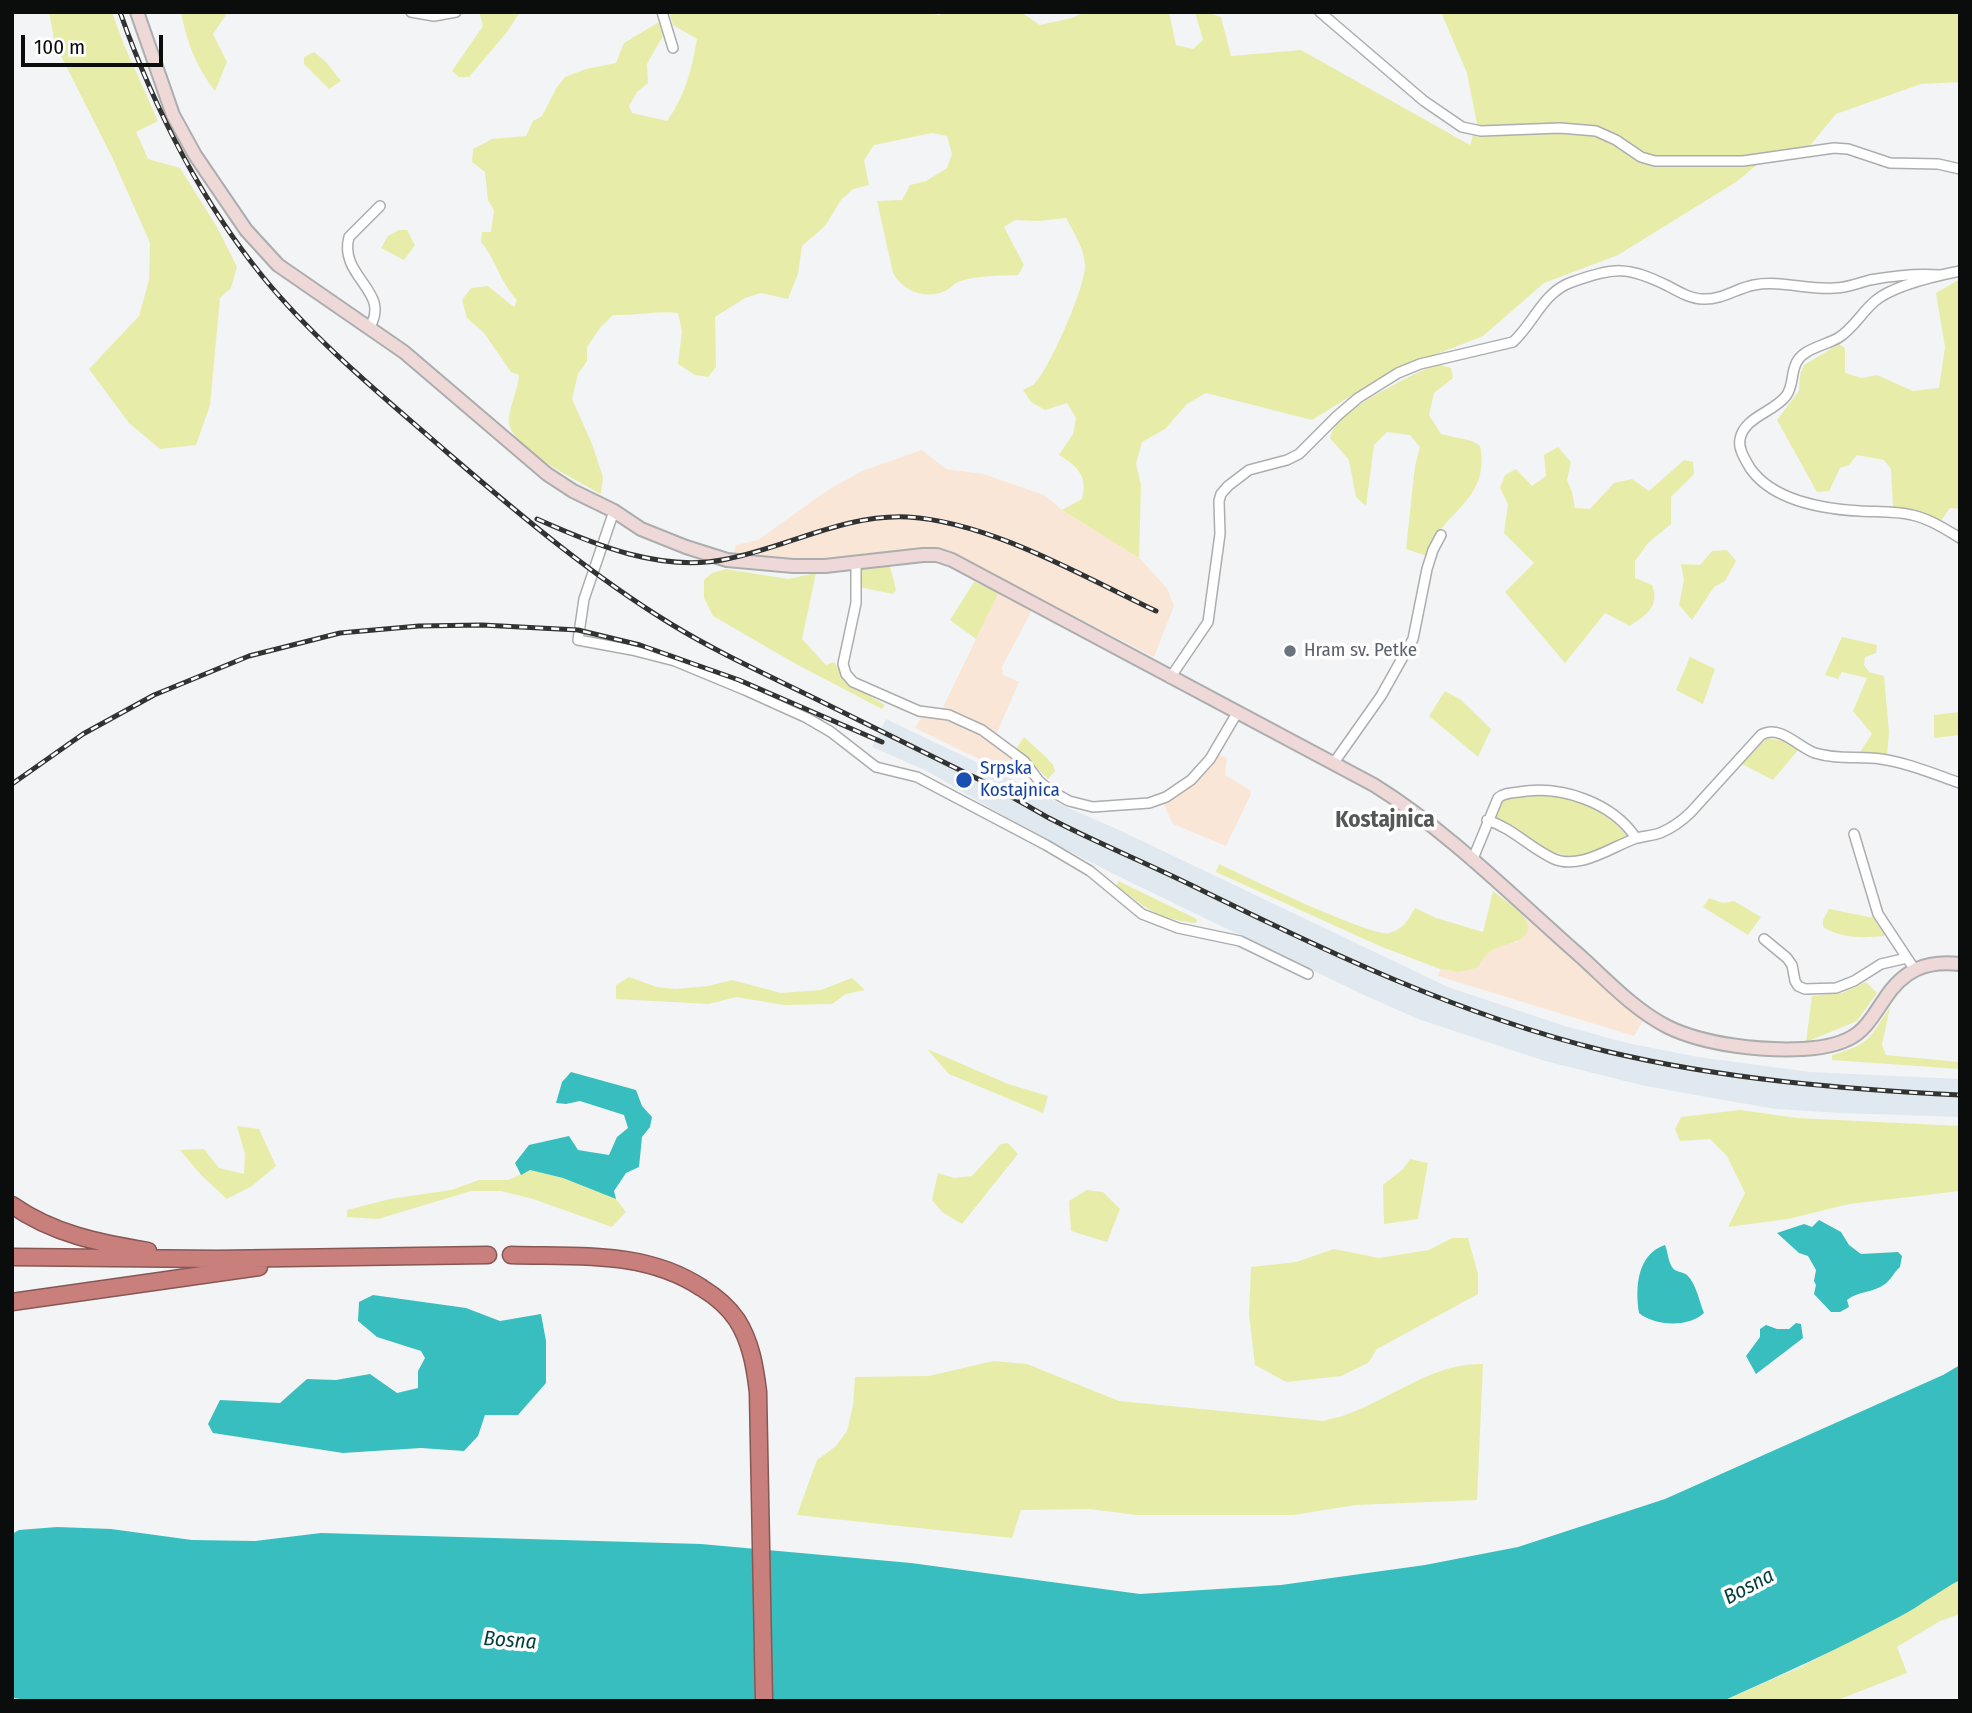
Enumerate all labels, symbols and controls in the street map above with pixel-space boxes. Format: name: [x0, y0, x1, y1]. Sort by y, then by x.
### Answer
scale bar: [24, 21, 166, 65]
text: 100 m: [34, 34, 85, 60]
place label: Hram sv. Petke: [1304, 640, 1417, 662]
marker: Hram sv. Petke: [1282, 643, 1298, 659]
place label: Srpska Kostajnica: [980, 758, 1060, 802]
marker: Srpska Kostajnica: [954, 770, 974, 790]
district label: Kostajnica: [1335, 807, 1435, 835]
water label: Bosna: [1720, 1563, 1778, 1611]
water label: Bosna: [483, 1627, 537, 1655]

